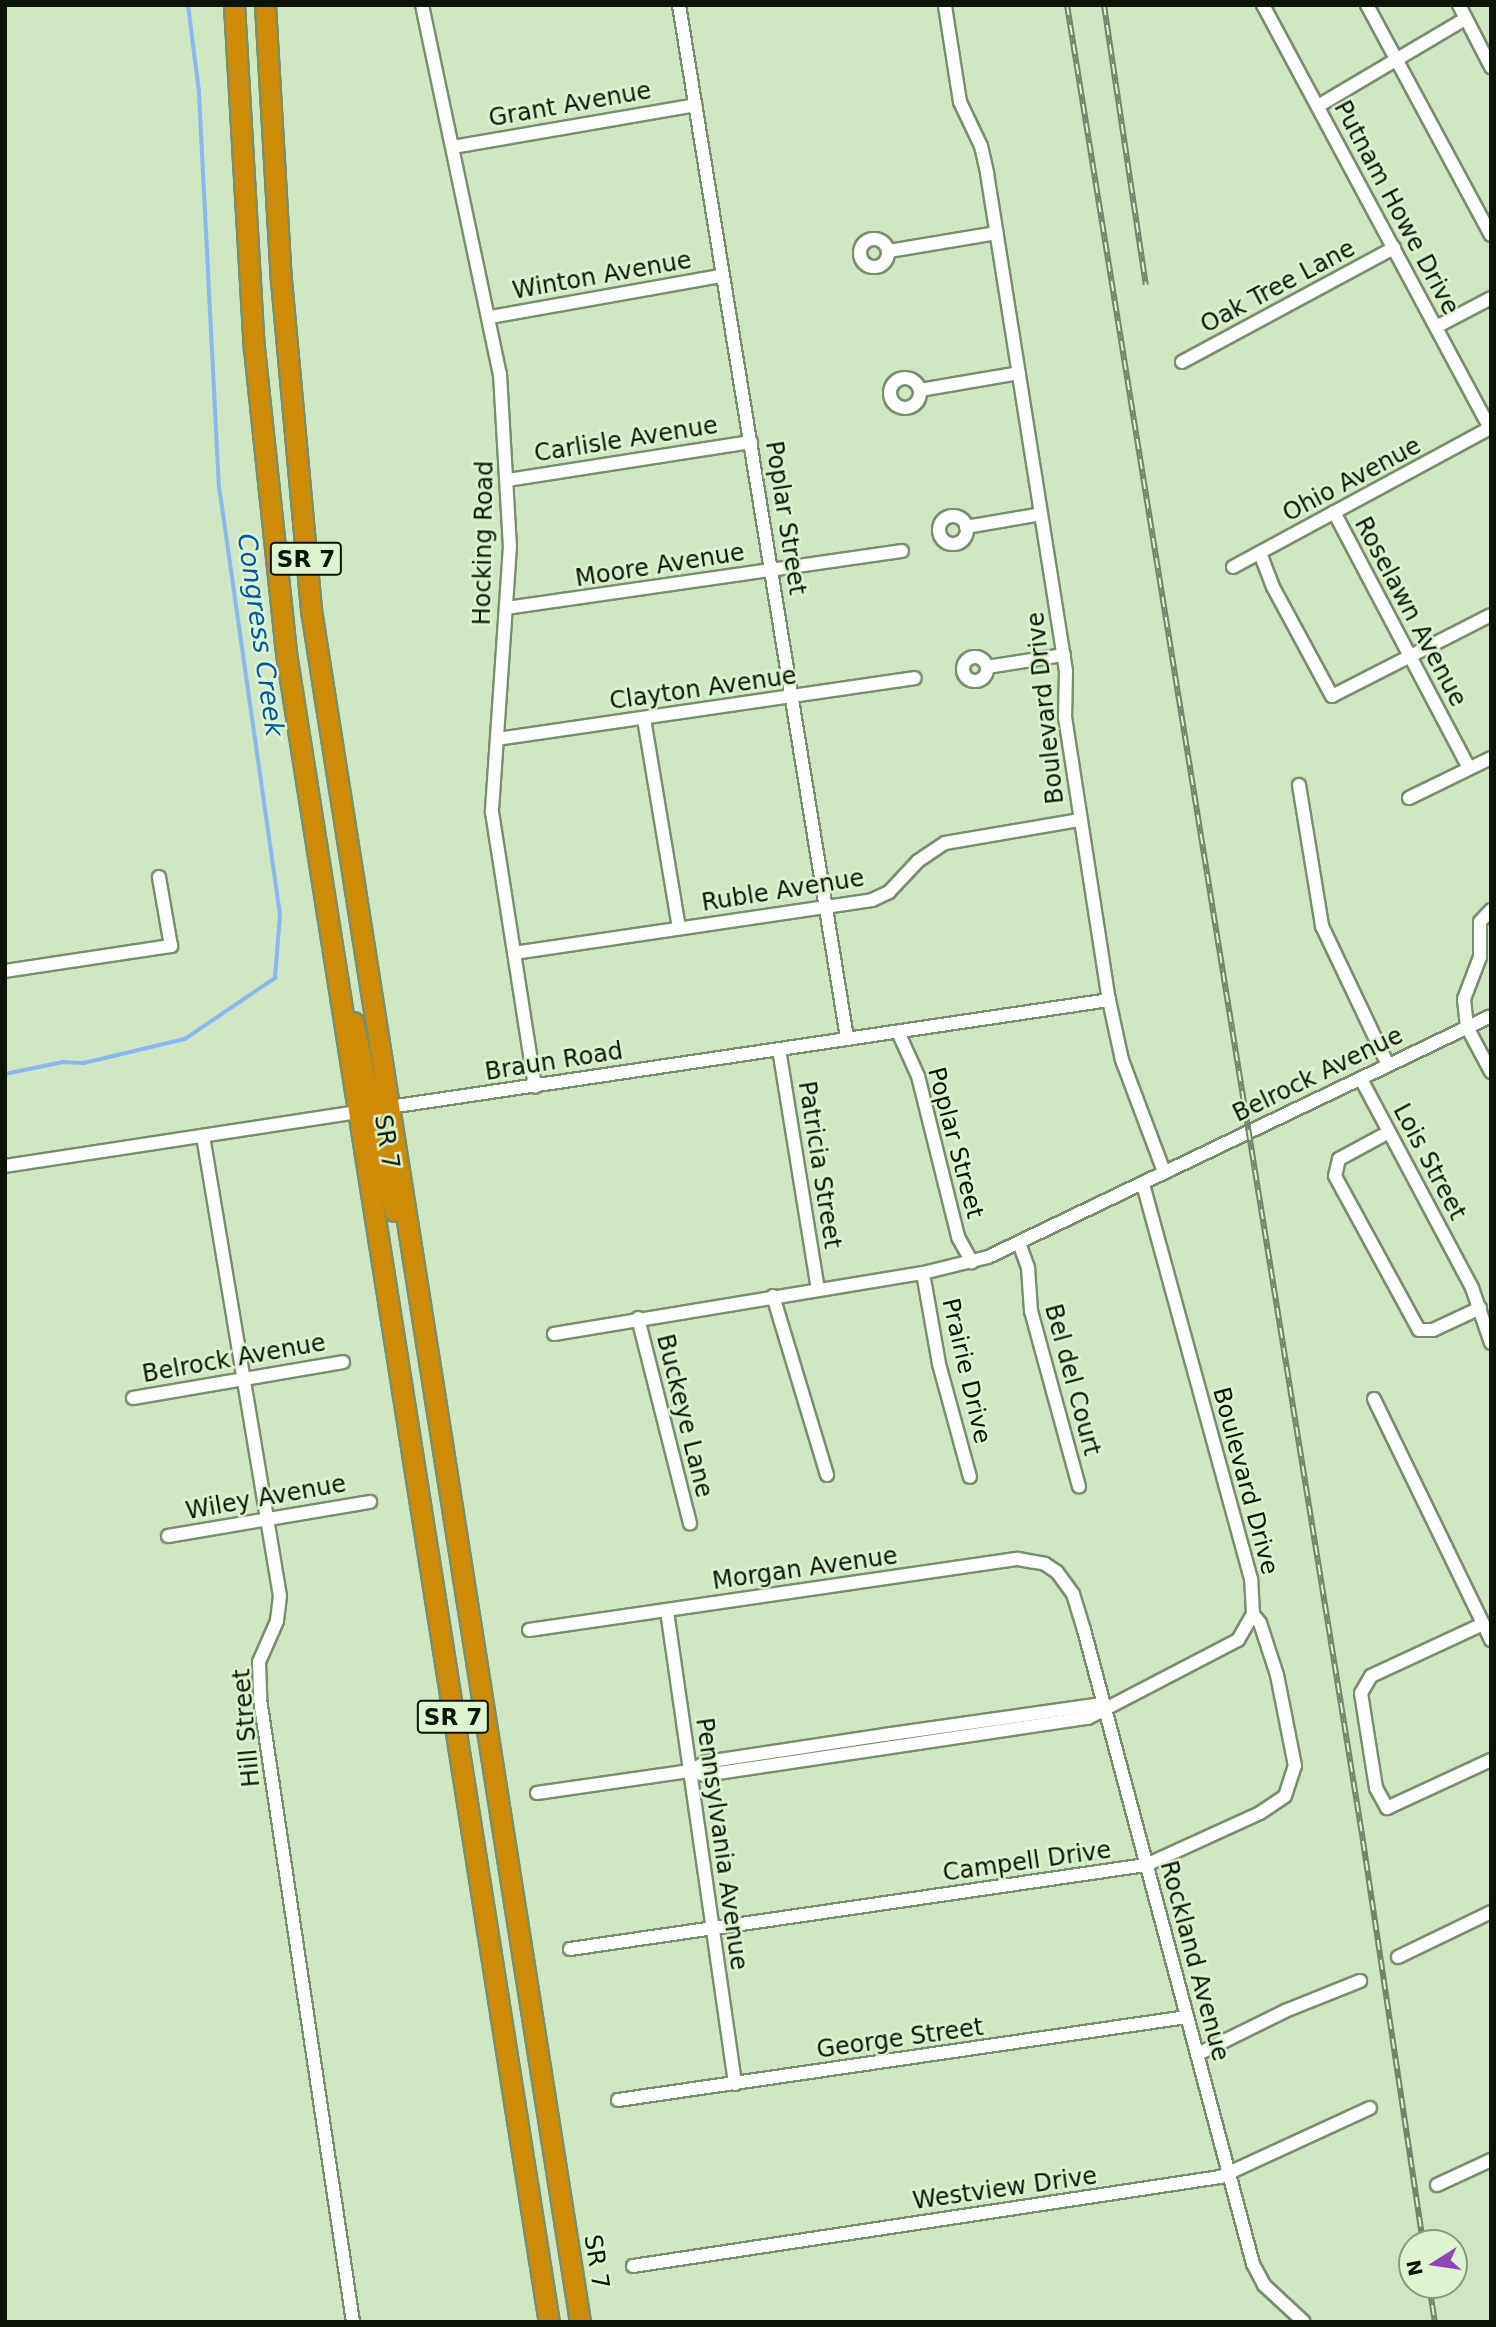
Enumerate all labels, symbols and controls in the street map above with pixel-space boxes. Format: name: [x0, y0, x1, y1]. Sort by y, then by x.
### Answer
street label: Grant Avenue: [486, 77, 654, 133]
street label: Putnam Howe Drive: [1327, 96, 1465, 320]
street label: Oak Tree Lane: [1196, 234, 1360, 340]
street label: Winton Avenue: [510, 246, 694, 306]
street label: Carlisle Avenue: [532, 411, 720, 469]
street label: Ohio Avenue: [1278, 432, 1426, 528]
street label: Poplar Street: [759, 439, 811, 597]
street label: Hocking Road: [468, 460, 500, 626]
street label: Roselawn Avenue: [1348, 512, 1472, 712]
water label: Congress Creek: [230, 531, 290, 739]
street label: Moore Avenue: [573, 538, 747, 594]
road number: SR 7: [269, 540, 343, 579]
street label: Boulevard Drive: [1022, 611, 1070, 805]
street label: Clayton Avenue: [608, 662, 798, 716]
street label: Ruble Avenue: [700, 864, 866, 918]
street label: Belrock Avenue: [1228, 1021, 1408, 1129]
street label: Braun Road: [483, 1037, 625, 1087]
street label: Poplar Street: [921, 1064, 989, 1222]
street label: Patricia Street: [792, 1079, 846, 1251]
street label: Lois Street: [1386, 1099, 1472, 1225]
street label: SR 7: [367, 1113, 405, 1171]
street label: Prairie Drive: [935, 1296, 997, 1446]
street label: Bel del Court: [1038, 1301, 1106, 1459]
street label: Belrock Avenue: [140, 1329, 328, 1389]
street label: Buckeye Lane: [650, 1331, 718, 1501]
street label: Boulevard Drive: [1206, 1384, 1284, 1578]
street label: Wiley Avenue: [184, 1470, 348, 1526]
street label: Morgan Avenue: [711, 1542, 899, 1596]
street label: Hill Street: [227, 1668, 267, 1788]
road number: SR 7: [416, 1698, 490, 1736]
street label: Pennsylvania Avenue: [689, 1716, 753, 1972]
street label: Campell Drive: [941, 1836, 1113, 1888]
street label: Rockland Avenue: [1153, 1858, 1235, 2064]
street label: George Street: [815, 2013, 985, 2065]
street label: Westview Drive: [911, 2162, 1099, 2216]
north arrow: [1398, 2229, 1468, 2299]
street label: SR 7: [577, 2233, 615, 2291]
text: N: [1402, 2258, 1427, 2278]

